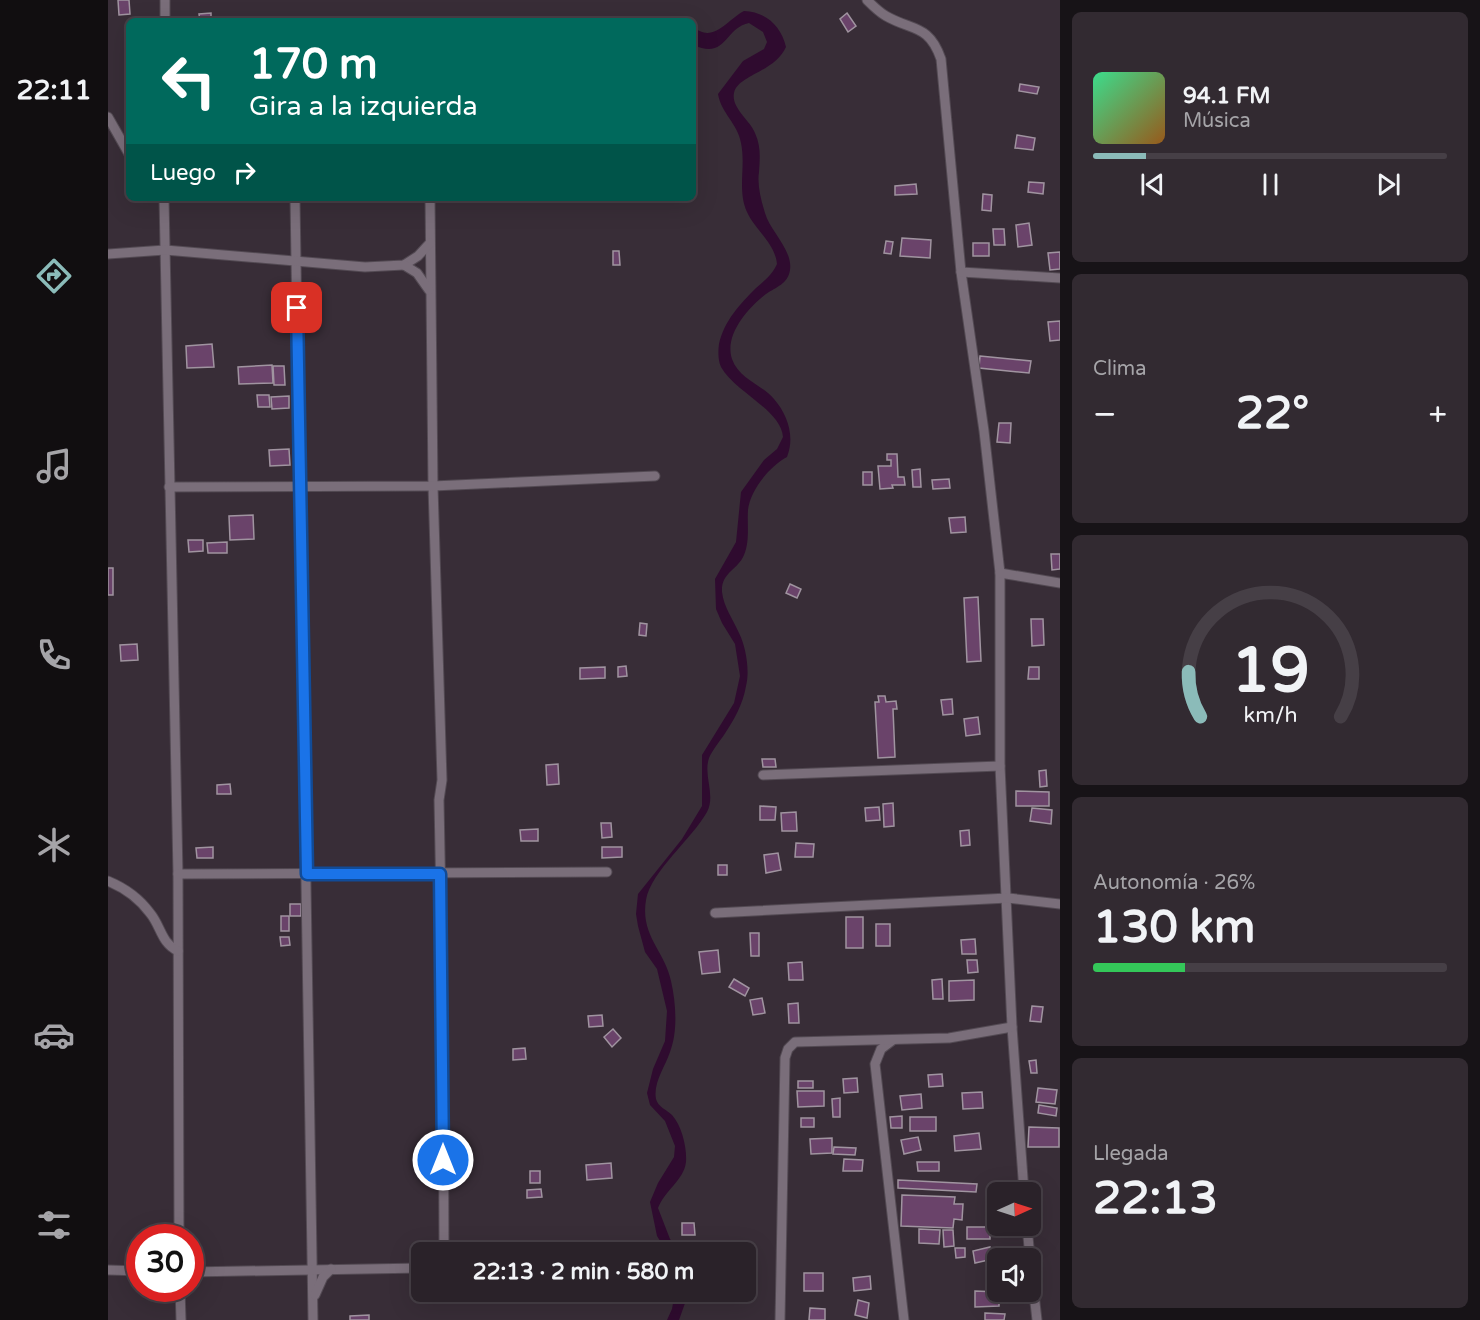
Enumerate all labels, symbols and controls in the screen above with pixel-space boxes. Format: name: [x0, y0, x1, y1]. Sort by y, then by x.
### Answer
text: 170 m: [249, 39, 378, 90]
icon: left: [150, 42, 228, 120]
text: 22:11: [17, 74, 91, 107]
text: 94.1 FM: [1183, 83, 1271, 109]
text: Gira a la izquierda: [249, 90, 478, 123]
text: Música: [1183, 109, 1251, 133]
icon: right: [228, 156, 261, 189]
text: Luego: [150, 160, 216, 186]
icon: previous: [1136, 168, 1169, 201]
icon: pause: [1254, 168, 1287, 201]
icon: next: [1372, 168, 1405, 201]
icon: directions: [33, 255, 75, 297]
pin: [271, 282, 322, 333]
icon: arrive: [280, 291, 313, 324]
text: Clima: [1093, 357, 1146, 381]
text: 22°: [1236, 387, 1309, 441]
text: −: [1093, 395, 1117, 434]
text: +: [1428, 395, 1447, 434]
icon: music: [33, 445, 75, 487]
icon: phone: [33, 634, 75, 676]
text: 19: [1231, 634, 1309, 709]
text: km/h: [1243, 702, 1297, 728]
icon: climate: [33, 824, 75, 866]
text: Autonomía · 26%: [1093, 871, 1255, 895]
text: 130 km: [1093, 901, 1255, 955]
icon: car: [33, 1014, 75, 1056]
position arrow: [411, 1128, 475, 1192]
text: Llegada: [1093, 1142, 1169, 1166]
text: 22:13: [1093, 1172, 1218, 1226]
north arrow: [987, 1182, 1041, 1236]
map controls: [987, 1182, 1041, 1302]
icon: filters: [33, 1204, 75, 1246]
speed limit sign: 30: [126, 1224, 204, 1302]
button: sound: [987, 1248, 1041, 1302]
text: 22:13 · 2 min · 580 m: [473, 1259, 694, 1285]

